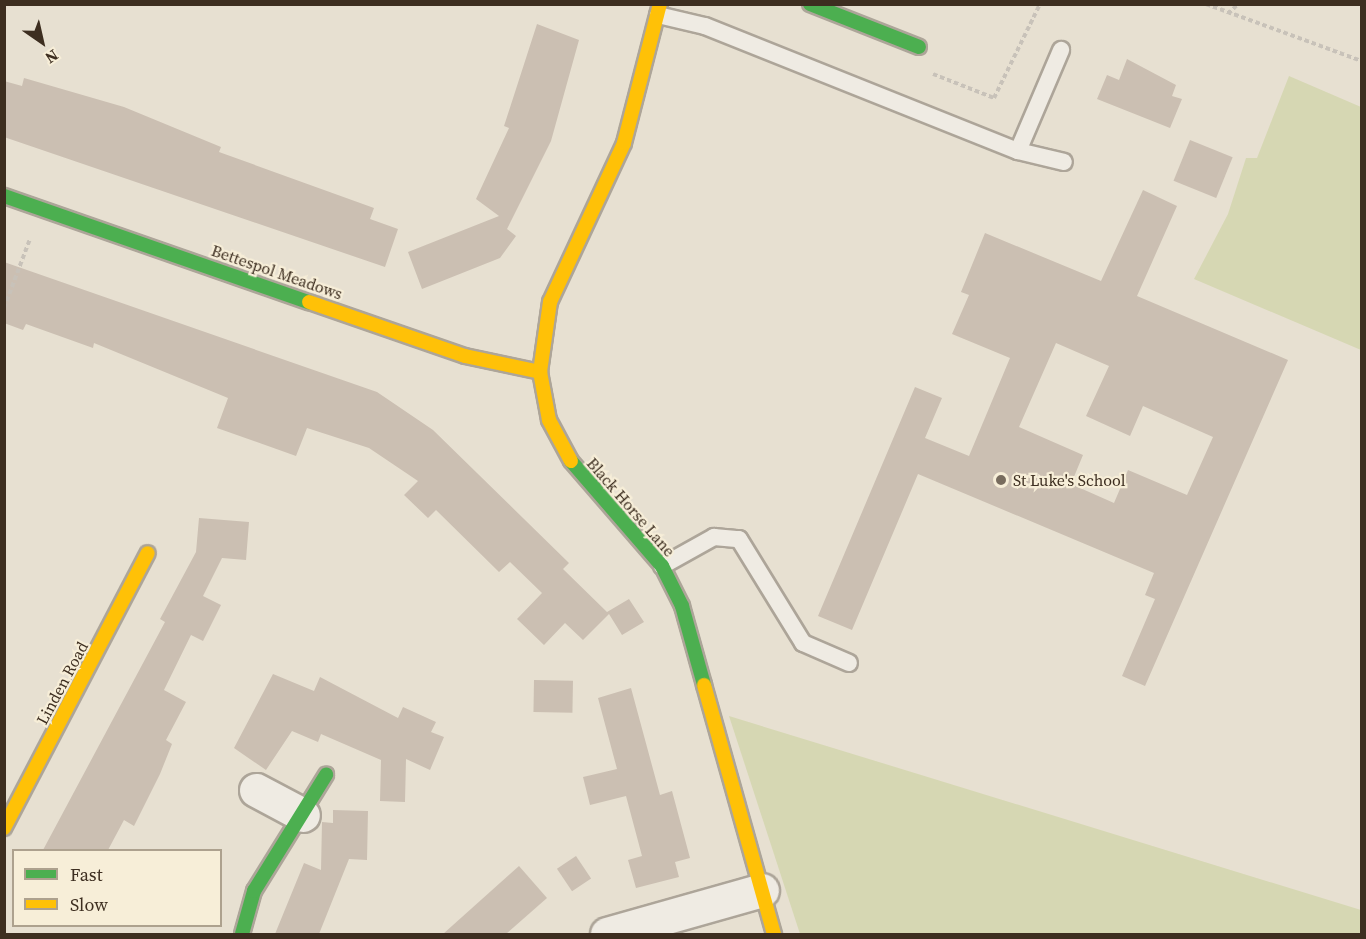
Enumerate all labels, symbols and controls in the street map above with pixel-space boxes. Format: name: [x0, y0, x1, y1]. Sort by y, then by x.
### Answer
north arrow: [12, 12, 72, 72]
text: N: [41, 45, 63, 69]
street label: Bettespol Meadows: [209, 241, 345, 303]
street label: Black Horse Lane: [583, 454, 679, 560]
place label: St Luke's School: [1013, 470, 1125, 490]
marker: St Luke's School: [994, 473, 1008, 487]
street label: Linden Road: [32, 638, 92, 728]
legend: [12, 849, 222, 927]
text: Fast: [70, 862, 103, 887]
text: Slow: [70, 892, 108, 917]

